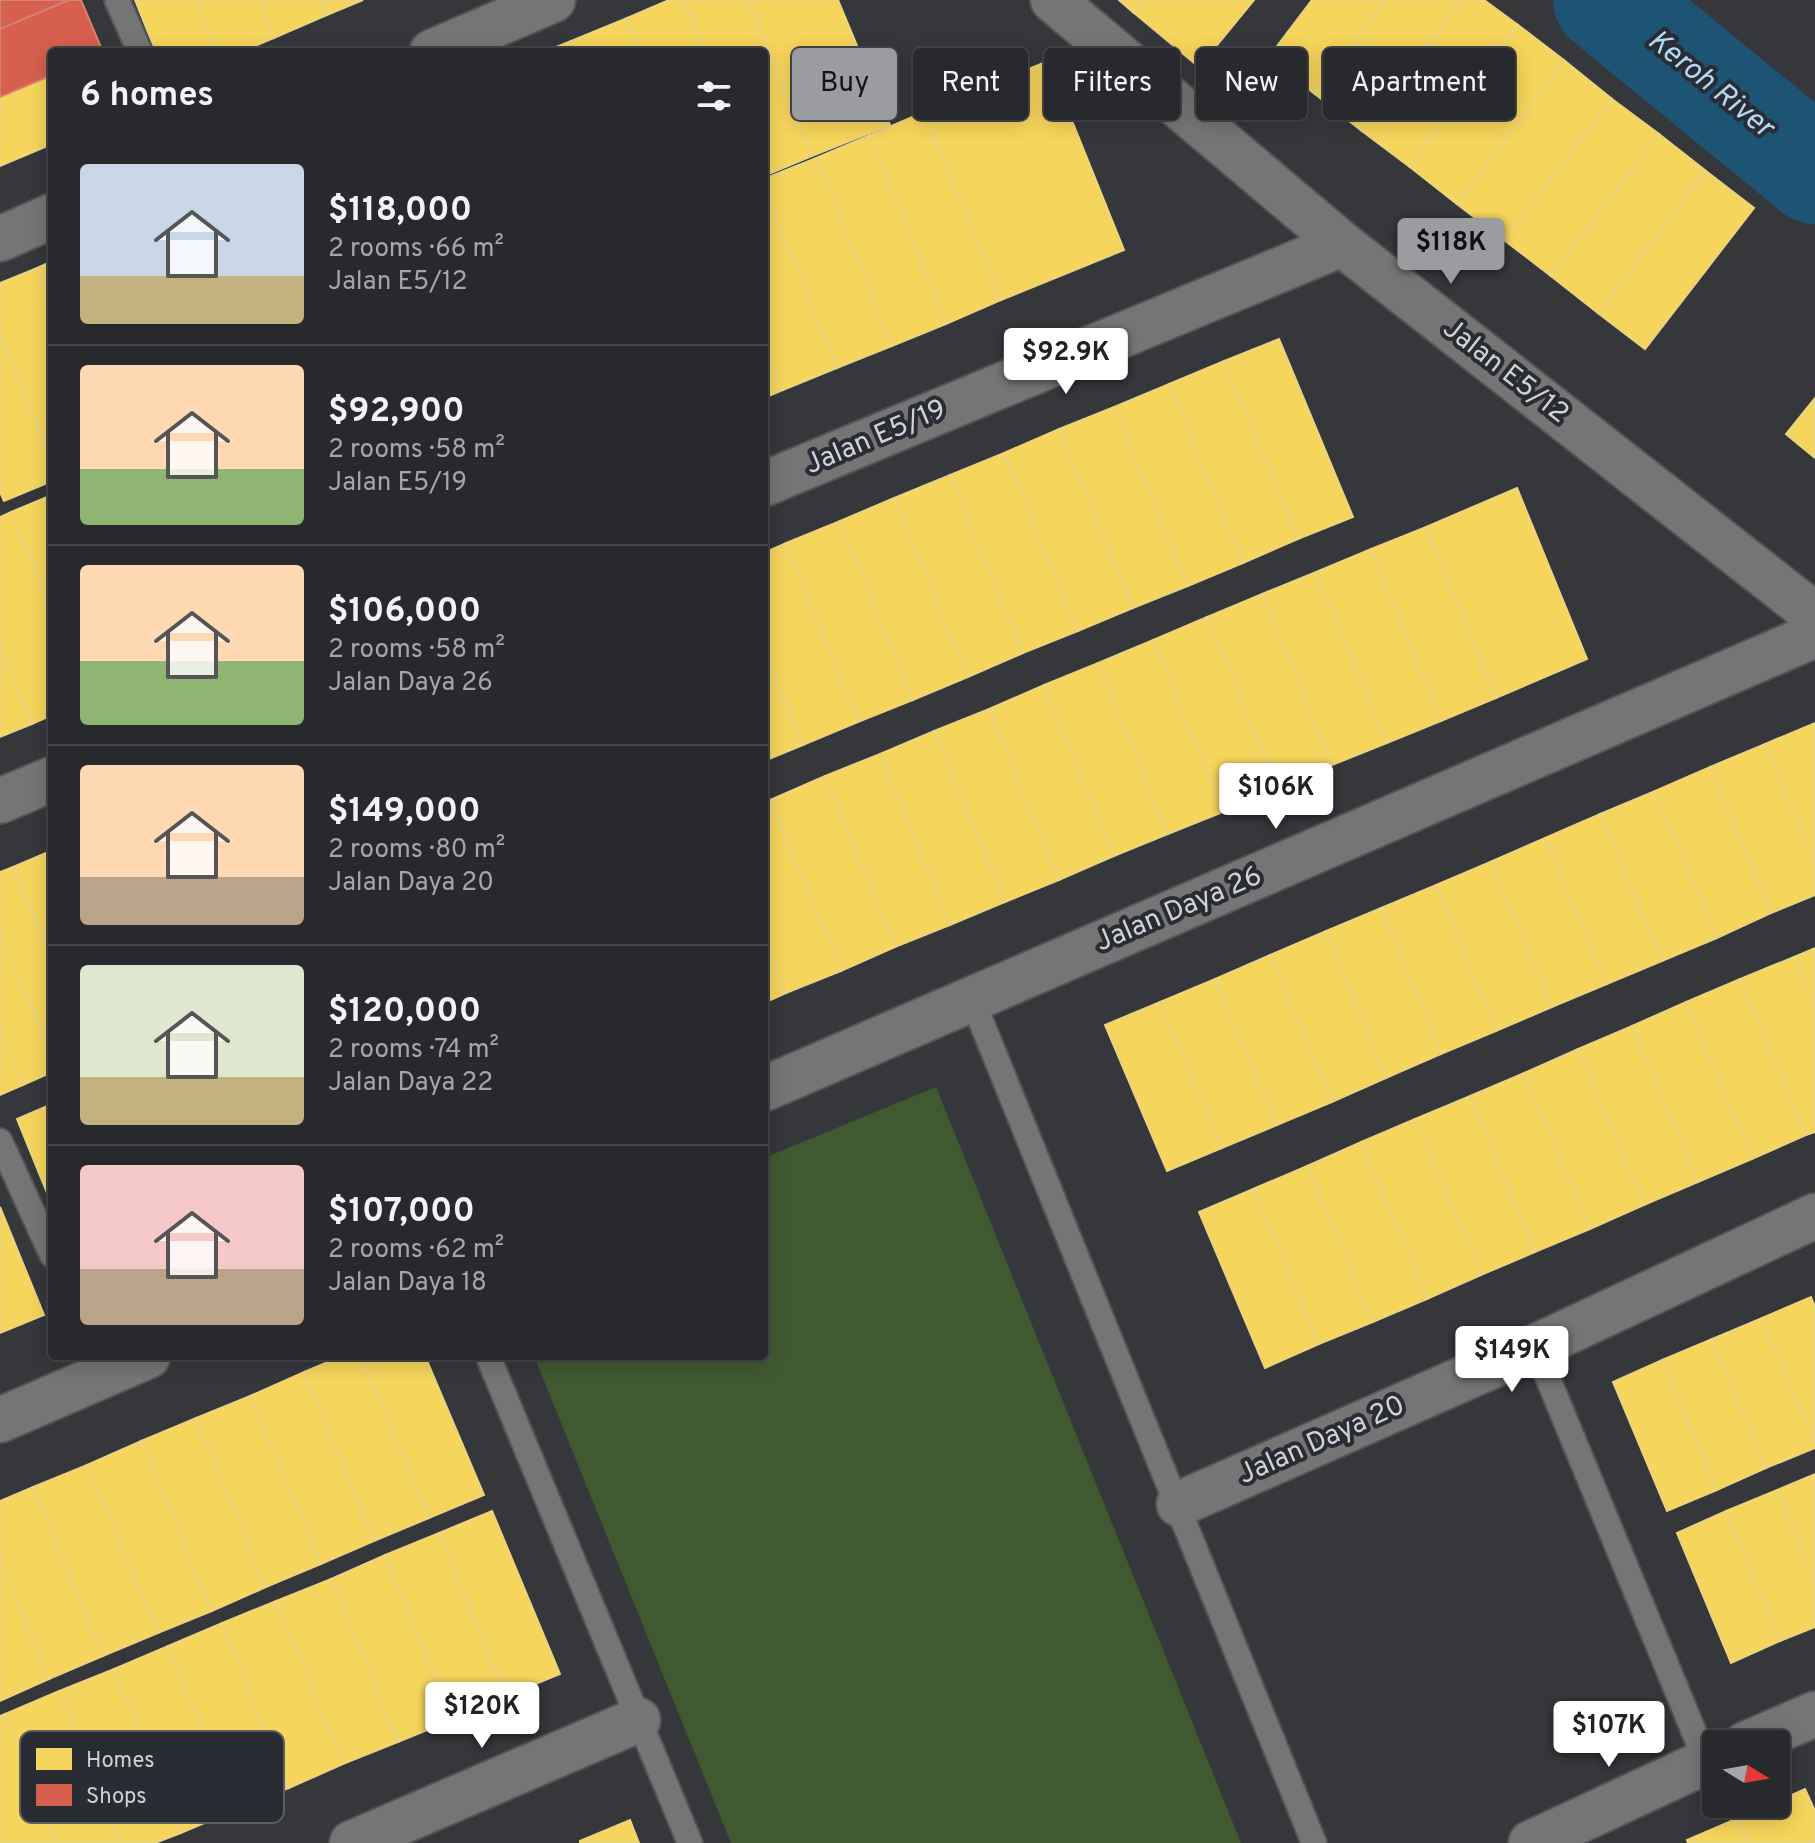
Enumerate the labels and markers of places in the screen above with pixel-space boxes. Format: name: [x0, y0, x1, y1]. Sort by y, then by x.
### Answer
pin: $118K: [1395, 218, 1507, 286]
pin: $92.9K: [1001, 328, 1131, 396]
pin: $106K: [1220, 763, 1332, 831]
pin: $149K: [1456, 1326, 1568, 1394]
pin: $120K: [426, 1682, 538, 1750]
pin: $107K: [1553, 1701, 1665, 1769]

